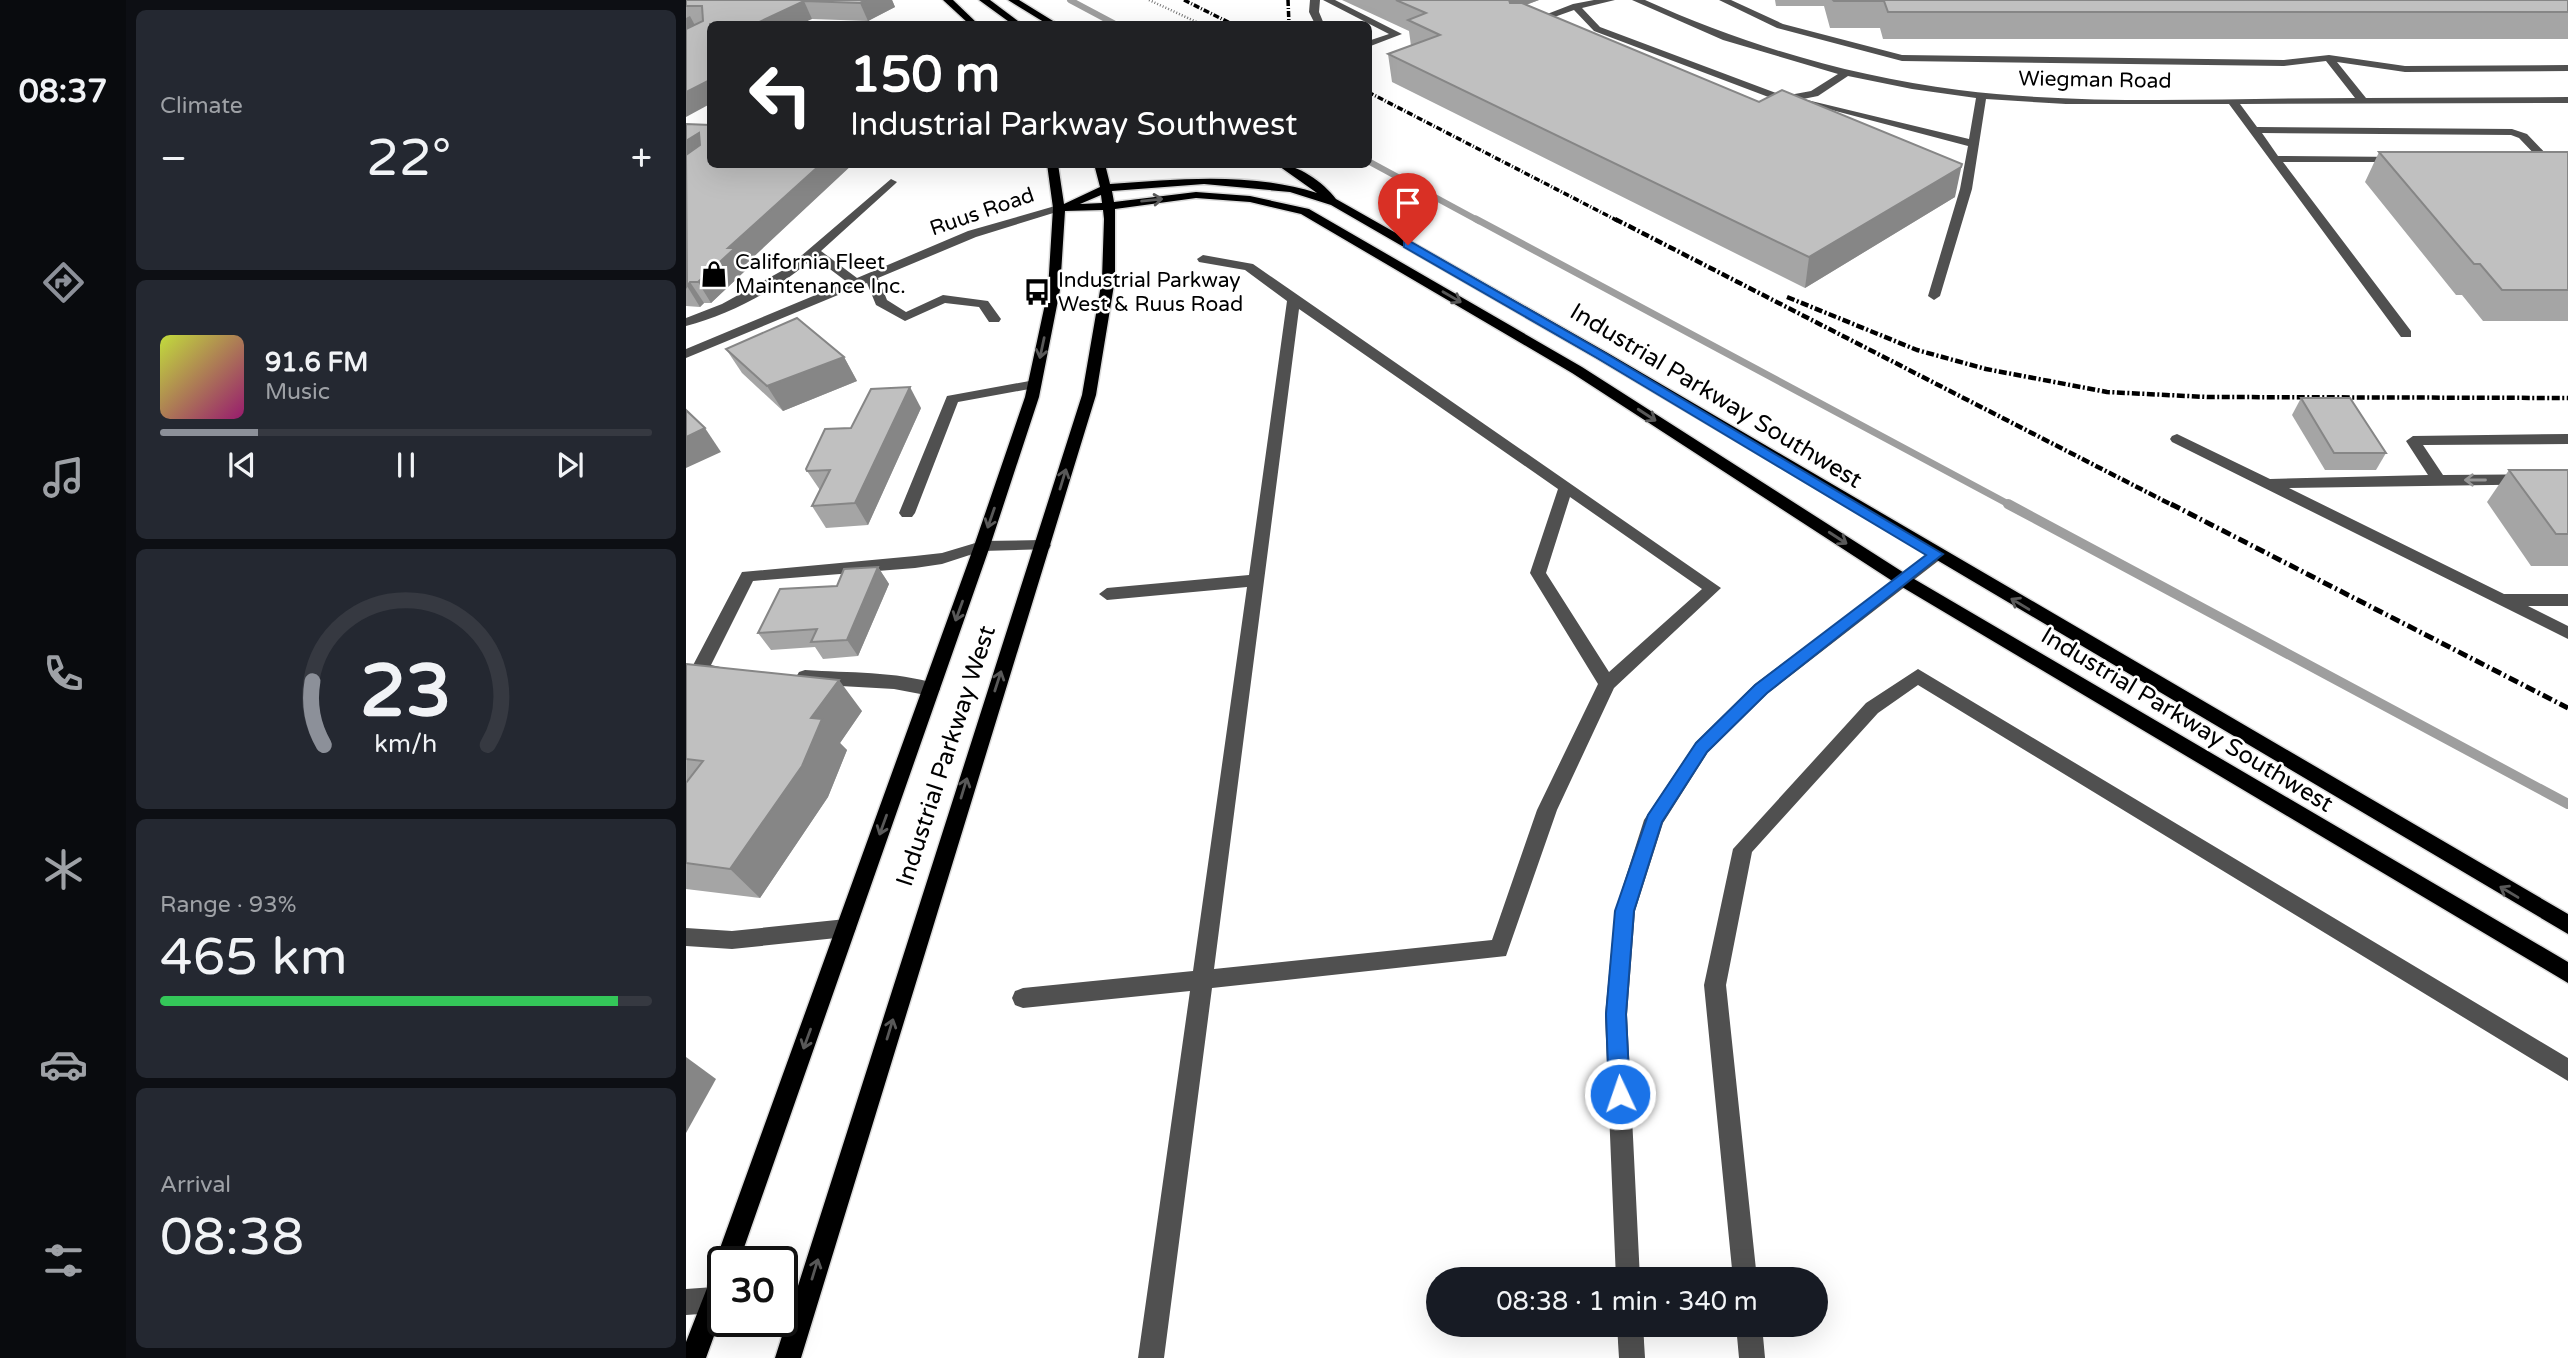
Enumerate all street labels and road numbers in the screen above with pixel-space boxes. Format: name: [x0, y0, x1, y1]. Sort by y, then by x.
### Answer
street label: Wiegman Road: [2018, 66, 2172, 94]
street label: Ruus Road: [926, 182, 1038, 242]
street label: Industrial Parkway Southwest: [1565, 297, 1867, 495]
street label: Industrial Parkway Southwest: [2036, 621, 2338, 819]
street label: Industrial Parkway West: [890, 622, 1002, 890]

